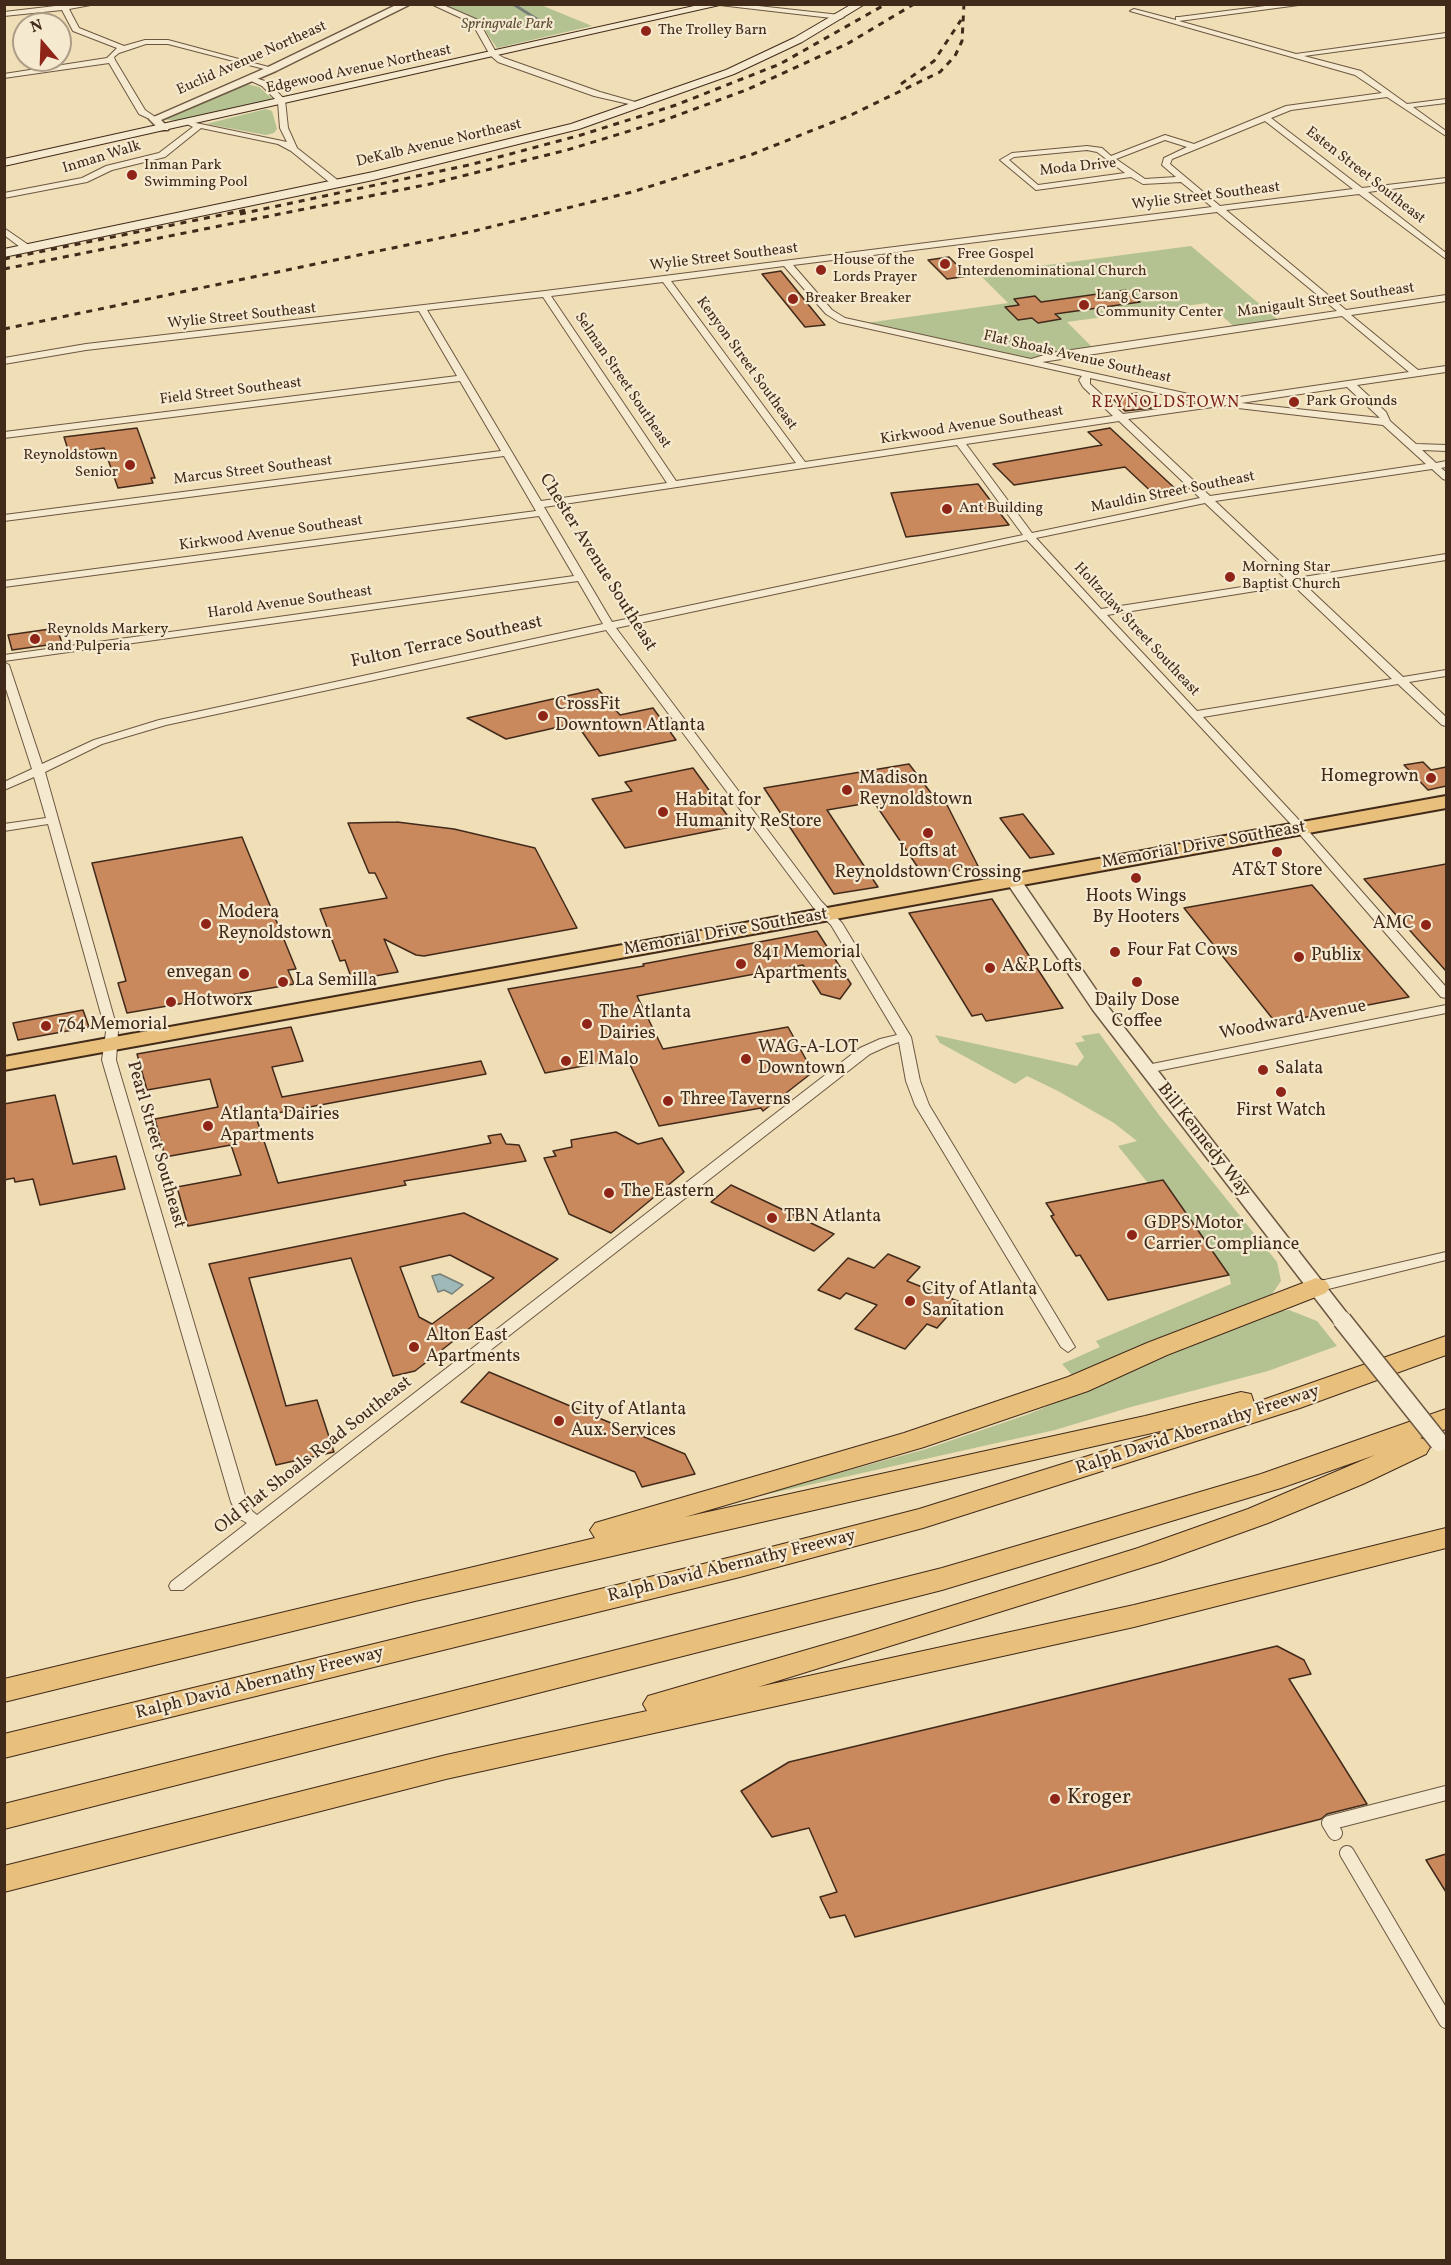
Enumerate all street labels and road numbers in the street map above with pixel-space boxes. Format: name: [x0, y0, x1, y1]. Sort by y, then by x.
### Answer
street label: Euclid Avenue Northeast: [174, 18, 330, 100]
street label: Edgewood Avenue Northeast: [265, 42, 453, 98]
street label: DeKalb Avenue Northeast: [354, 116, 524, 172]
street label: Esten Street Southeast: [1301, 124, 1429, 228]
street label: Inman Walk: [61, 138, 143, 178]
street label: Moda Drive: [1039, 155, 1117, 181]
street label: Wylie Street Southeast: [1131, 179, 1281, 215]
street label: Wylie Street Southeast: [649, 240, 799, 276]
street label: Manigault Street Southeast: [1236, 280, 1416, 322]
street label: Kenyon Street Southeast: [692, 294, 800, 434]
street label: Wylie Street Southeast: [167, 300, 317, 334]
street label: Selman Street Southeast: [570, 310, 674, 452]
street label: Flat Shoals Avenue Southeast: [981, 328, 1173, 388]
street label: Field Street Southeast: [159, 374, 303, 410]
street label: Kirkwood Avenue Southeast: [879, 403, 1065, 449]
street label: Marcus Street Southeast: [173, 452, 333, 490]
street label: Mauldin Street Southeast: [1089, 468, 1257, 518]
street label: Chester Avenue Southeast: [533, 470, 661, 656]
street label: Kirkwood Avenue Southeast: [178, 512, 364, 556]
street label: Holtzclaw Street Southeast: [1069, 559, 1203, 701]
street label: Harold Avenue Southeast: [207, 583, 373, 623]
street label: Fulton Terrace Southeast: [349, 612, 545, 674]
street label: Memorial Drive Southeast: [1100, 817, 1308, 875]
street label: Memorial Drive Southeast: [622, 904, 830, 962]
street label: Woodward Avenue: [1218, 996, 1368, 1046]
street label: Pearl Street Southeast: [121, 1059, 189, 1231]
street label: Bill Kennedy Way: [1152, 1079, 1254, 1203]
street label: Old Flat Shoals Road Southeast: [211, 1372, 417, 1540]
street label: Ralph David Abernathy Freeway: [1073, 1381, 1323, 1481]
street label: Ralph David Abernathy Freeway: [606, 1526, 858, 1608]
street label: Ralph David Abernathy Freeway: [134, 1643, 386, 1725]

